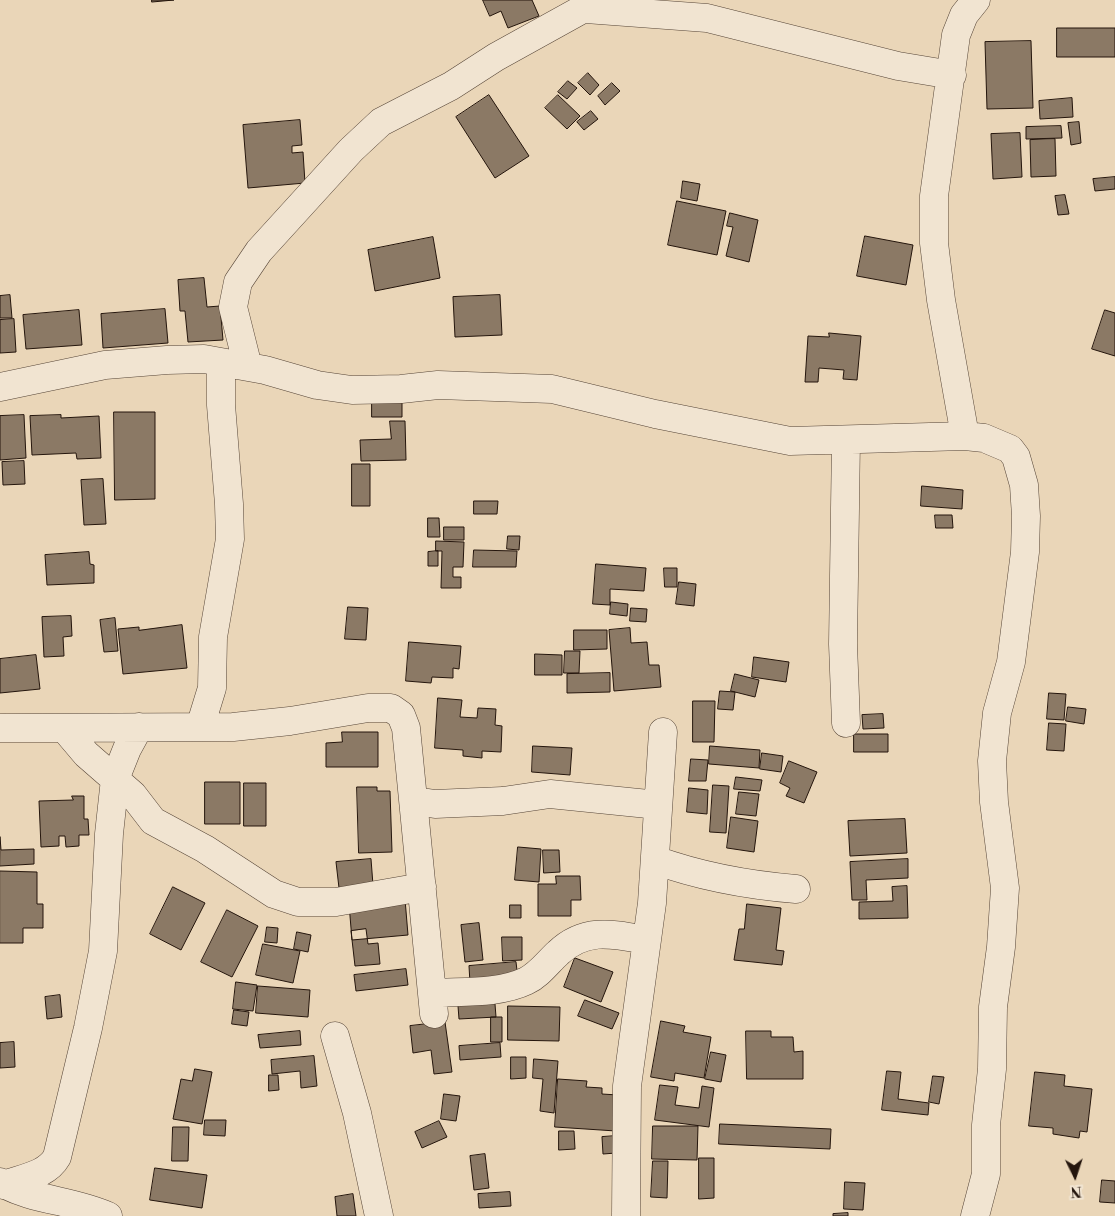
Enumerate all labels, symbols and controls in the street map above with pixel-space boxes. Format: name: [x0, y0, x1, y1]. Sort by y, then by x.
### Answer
north arrow: [1050, 1151, 1100, 1201]
text: N: [1070, 1182, 1082, 1200]

